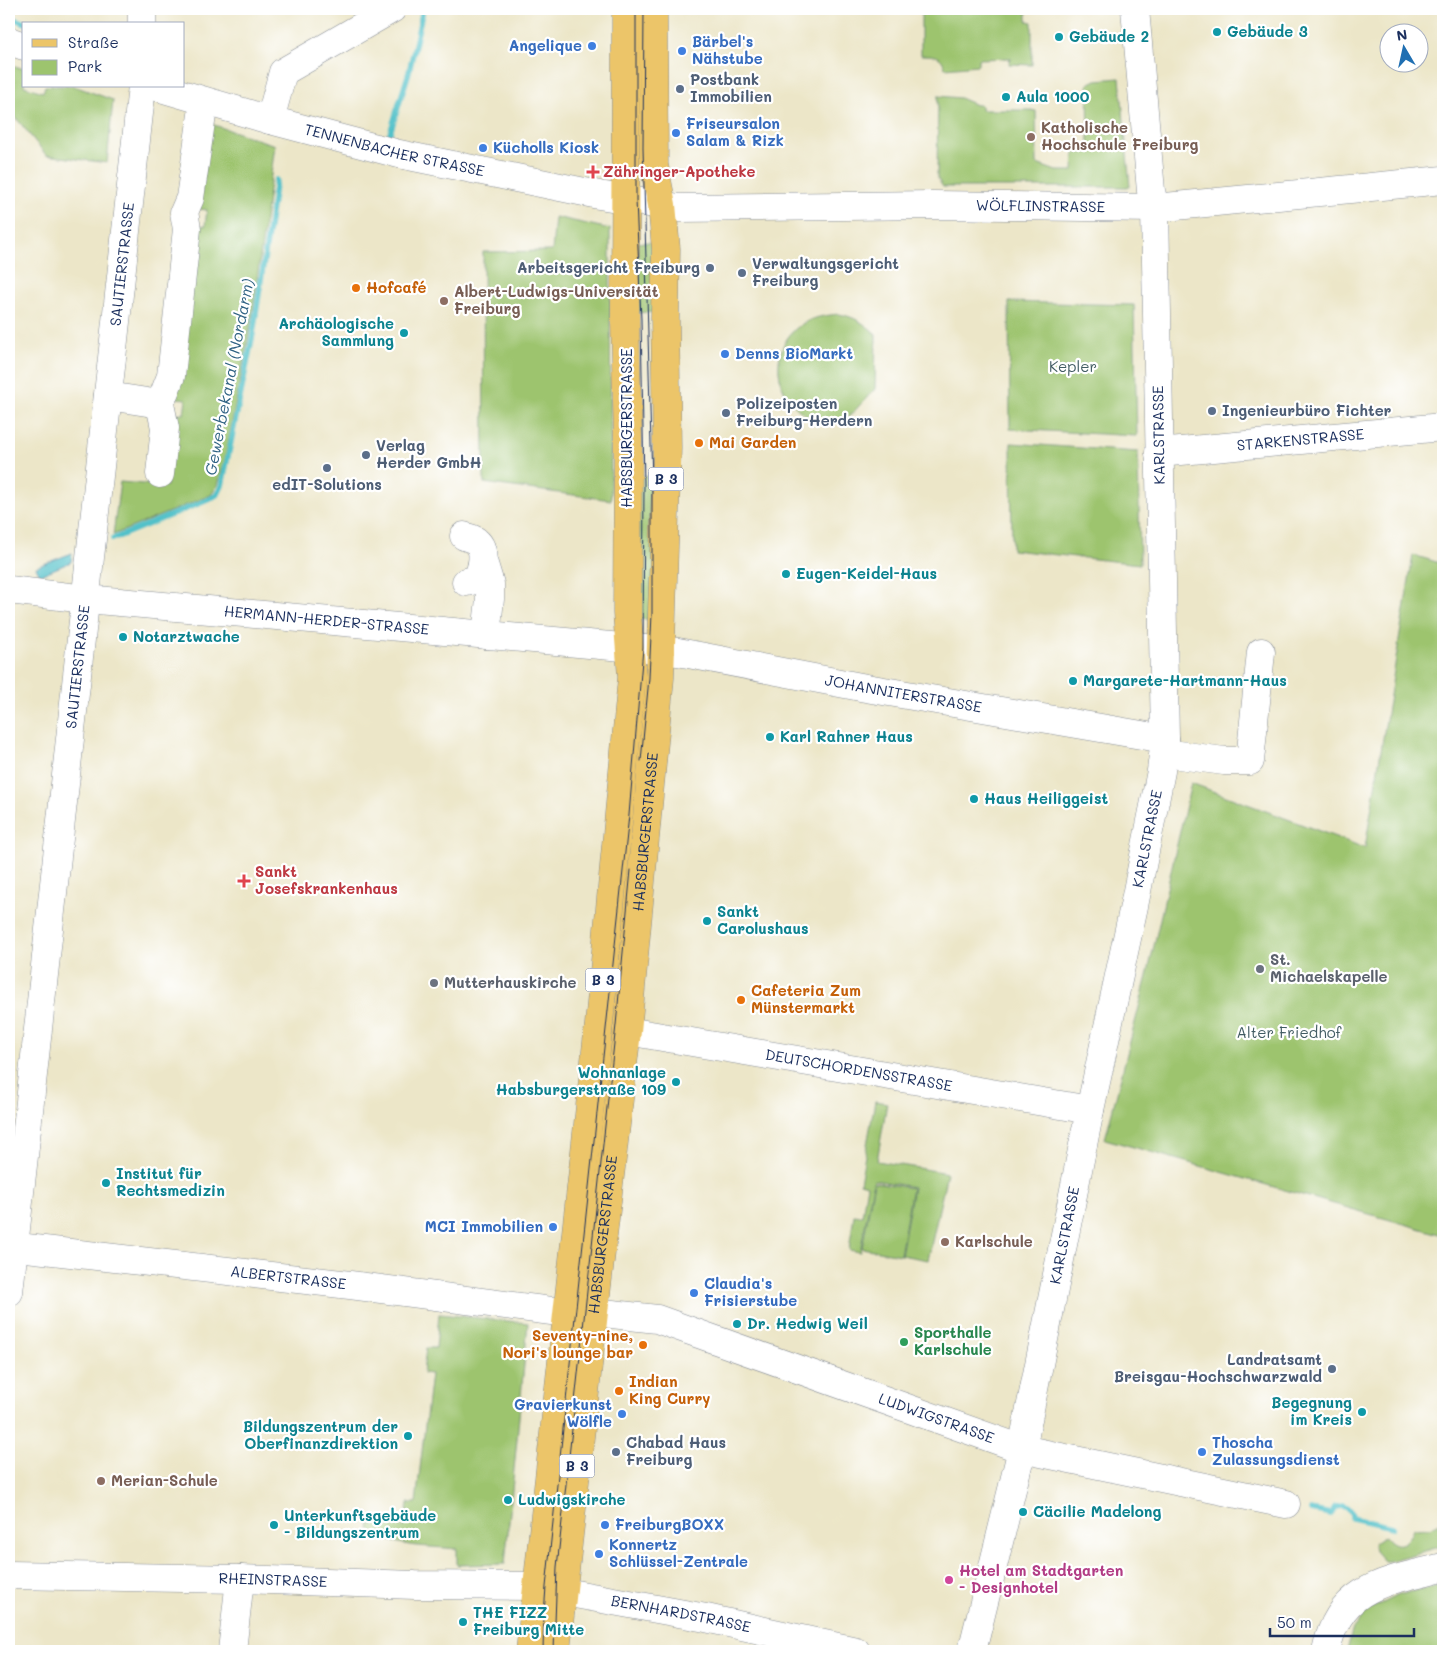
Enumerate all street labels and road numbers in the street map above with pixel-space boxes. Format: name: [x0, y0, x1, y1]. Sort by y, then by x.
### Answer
street label: TENNENBACHER STRASSE: [302, 119, 487, 180]
street label: WÖLFLINSTRASSE: [976, 195, 1106, 216]
street label: SAUTIERSTRASSE: [105, 201, 138, 327]
street label: HABSBURGERSTRASSE: [616, 348, 636, 508]
street label: KARLSTRASSE: [1147, 385, 1169, 485]
street label: STARKENSTRASSE: [1236, 423, 1365, 455]
road number: B 3: [648, 468, 684, 490]
street label: HERMANN-HERDER-STRASSE: [223, 600, 430, 639]
street label: SAUTIERSTRASSE: [60, 603, 94, 730]
street label: JOHANNITERSTRASSE: [823, 669, 984, 717]
street label: HABSBURGERSTRASSE: [627, 751, 662, 912]
street label: KARLSTRASSE: [1127, 788, 1166, 889]
road number: B 3: [586, 968, 620, 992]
street label: DEUTSCHORDENSSTRASSE: [764, 1044, 954, 1095]
street label: HABSBURGERSTRASSE: [583, 1154, 621, 1315]
street label: KARLSTRASSE: [1044, 1184, 1084, 1286]
street label: ALBERTSTRASSE: [229, 1260, 348, 1294]
street label: LUDWIGSTRASSE: [876, 1388, 998, 1448]
road number: B 3: [560, 1454, 594, 1478]
street label: RHEINSTRASSE: [218, 1568, 328, 1591]
street label: BERNHARDSTRASSE: [610, 1590, 753, 1637]

